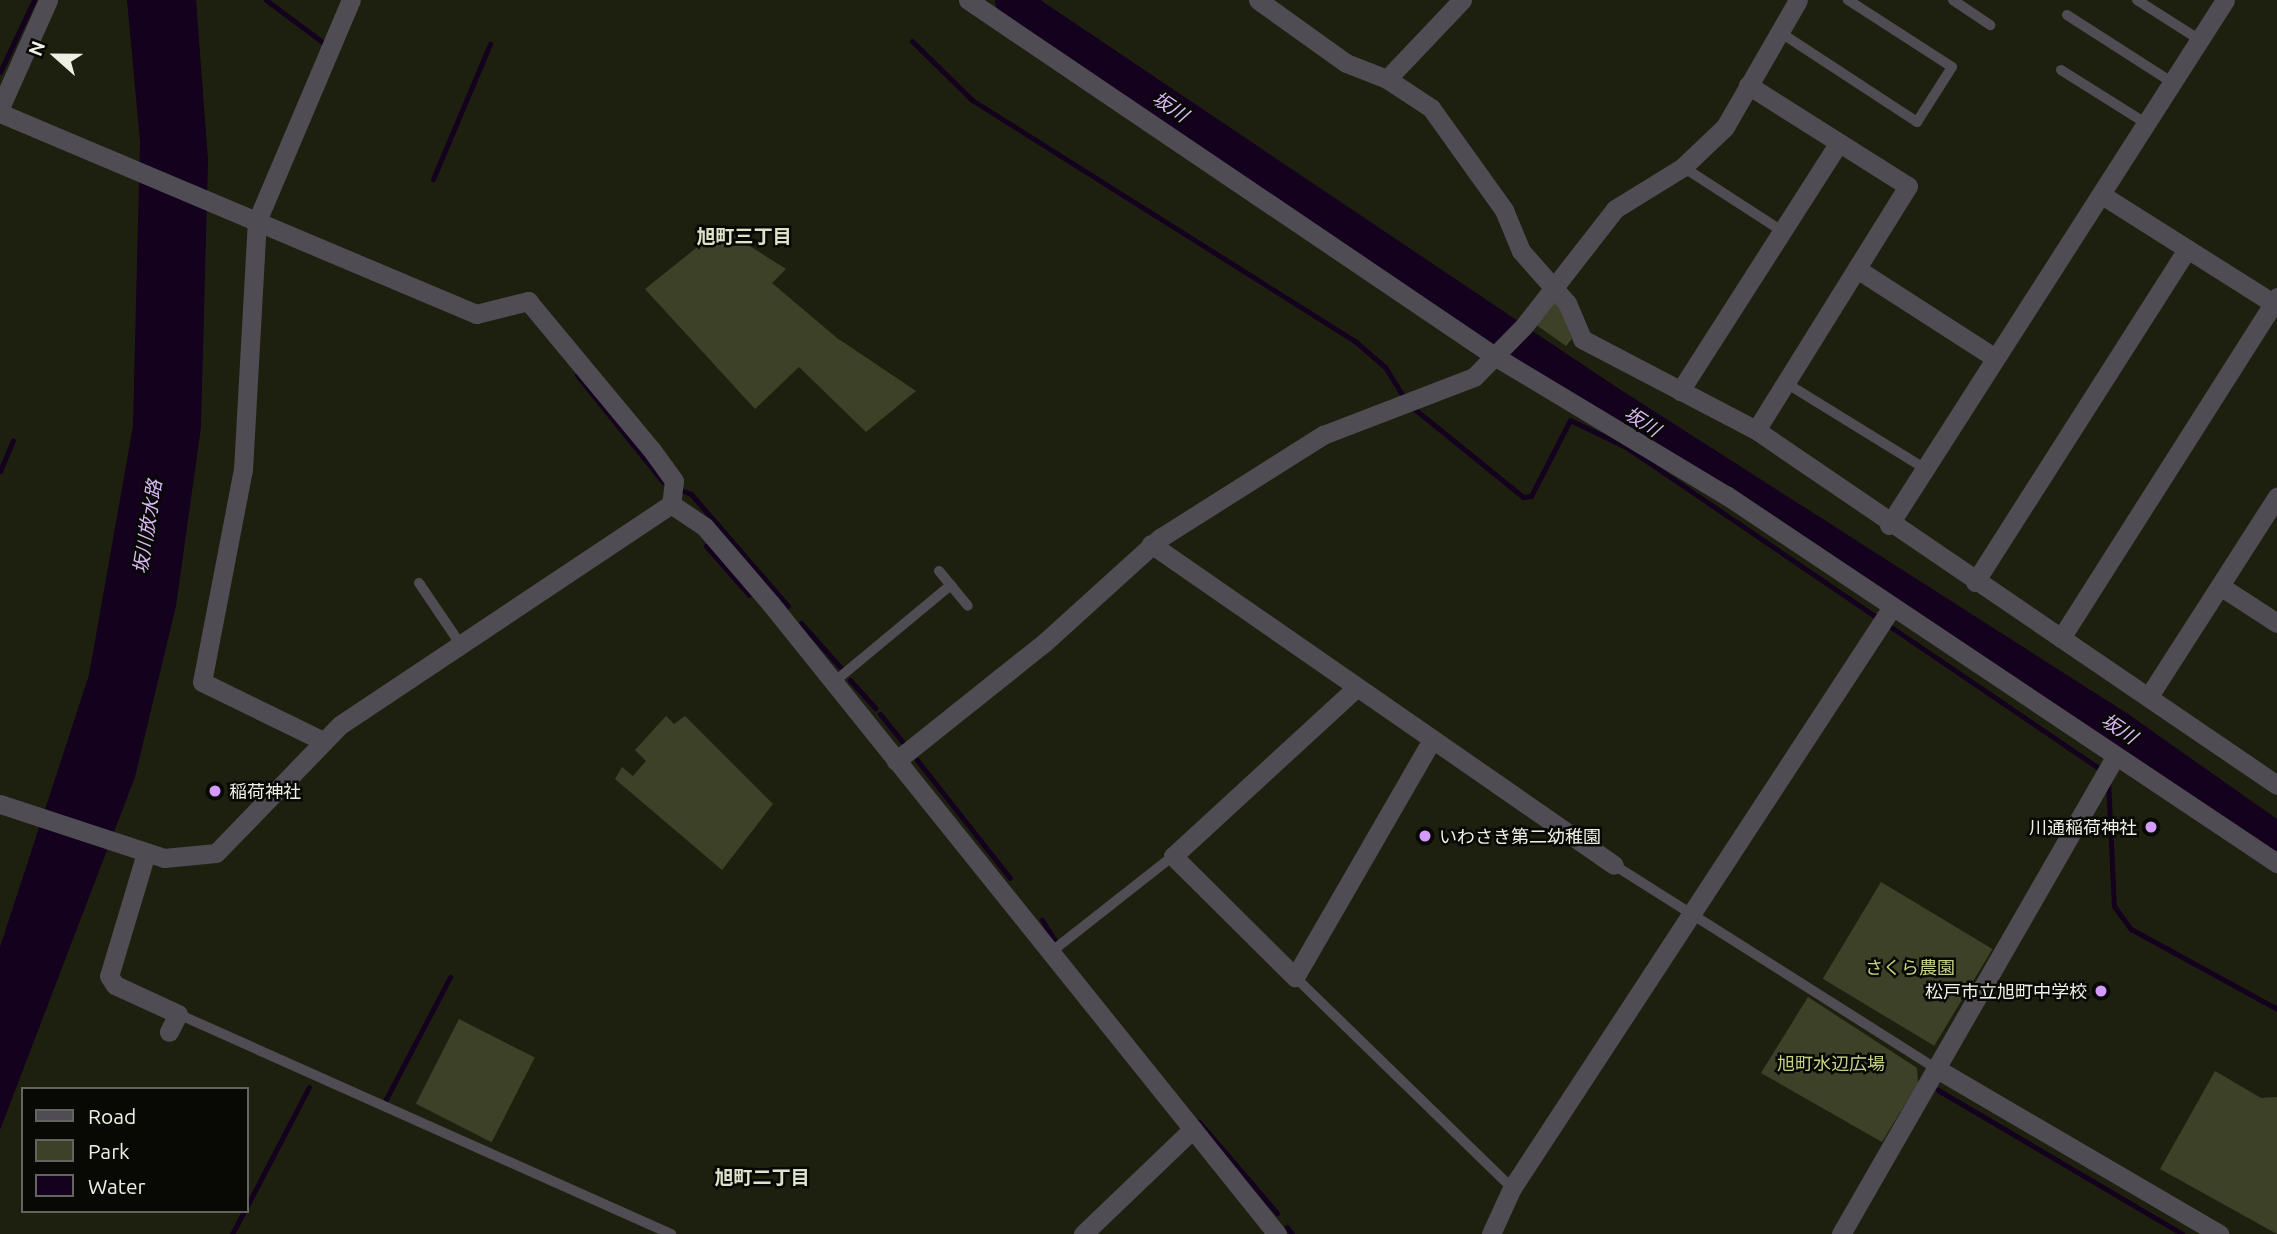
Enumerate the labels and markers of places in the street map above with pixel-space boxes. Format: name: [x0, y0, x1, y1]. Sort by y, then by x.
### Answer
place label: 稲荷神社: [229, 780, 301, 802]
marker: 稲荷神社: [207, 783, 223, 799]
place label: 川通稲荷神社: [2029, 816, 2137, 838]
marker: 川通稲荷神社: [2143, 819, 2159, 835]
place label: いわさき第二幼稚園: [1439, 825, 1601, 847]
marker: いわさき第二幼稚園: [1417, 828, 1433, 844]
place label: 松戸市立旭町中学校: [1925, 980, 2087, 1002]
marker: 松戸市立旭町中学校: [2093, 983, 2109, 999]

